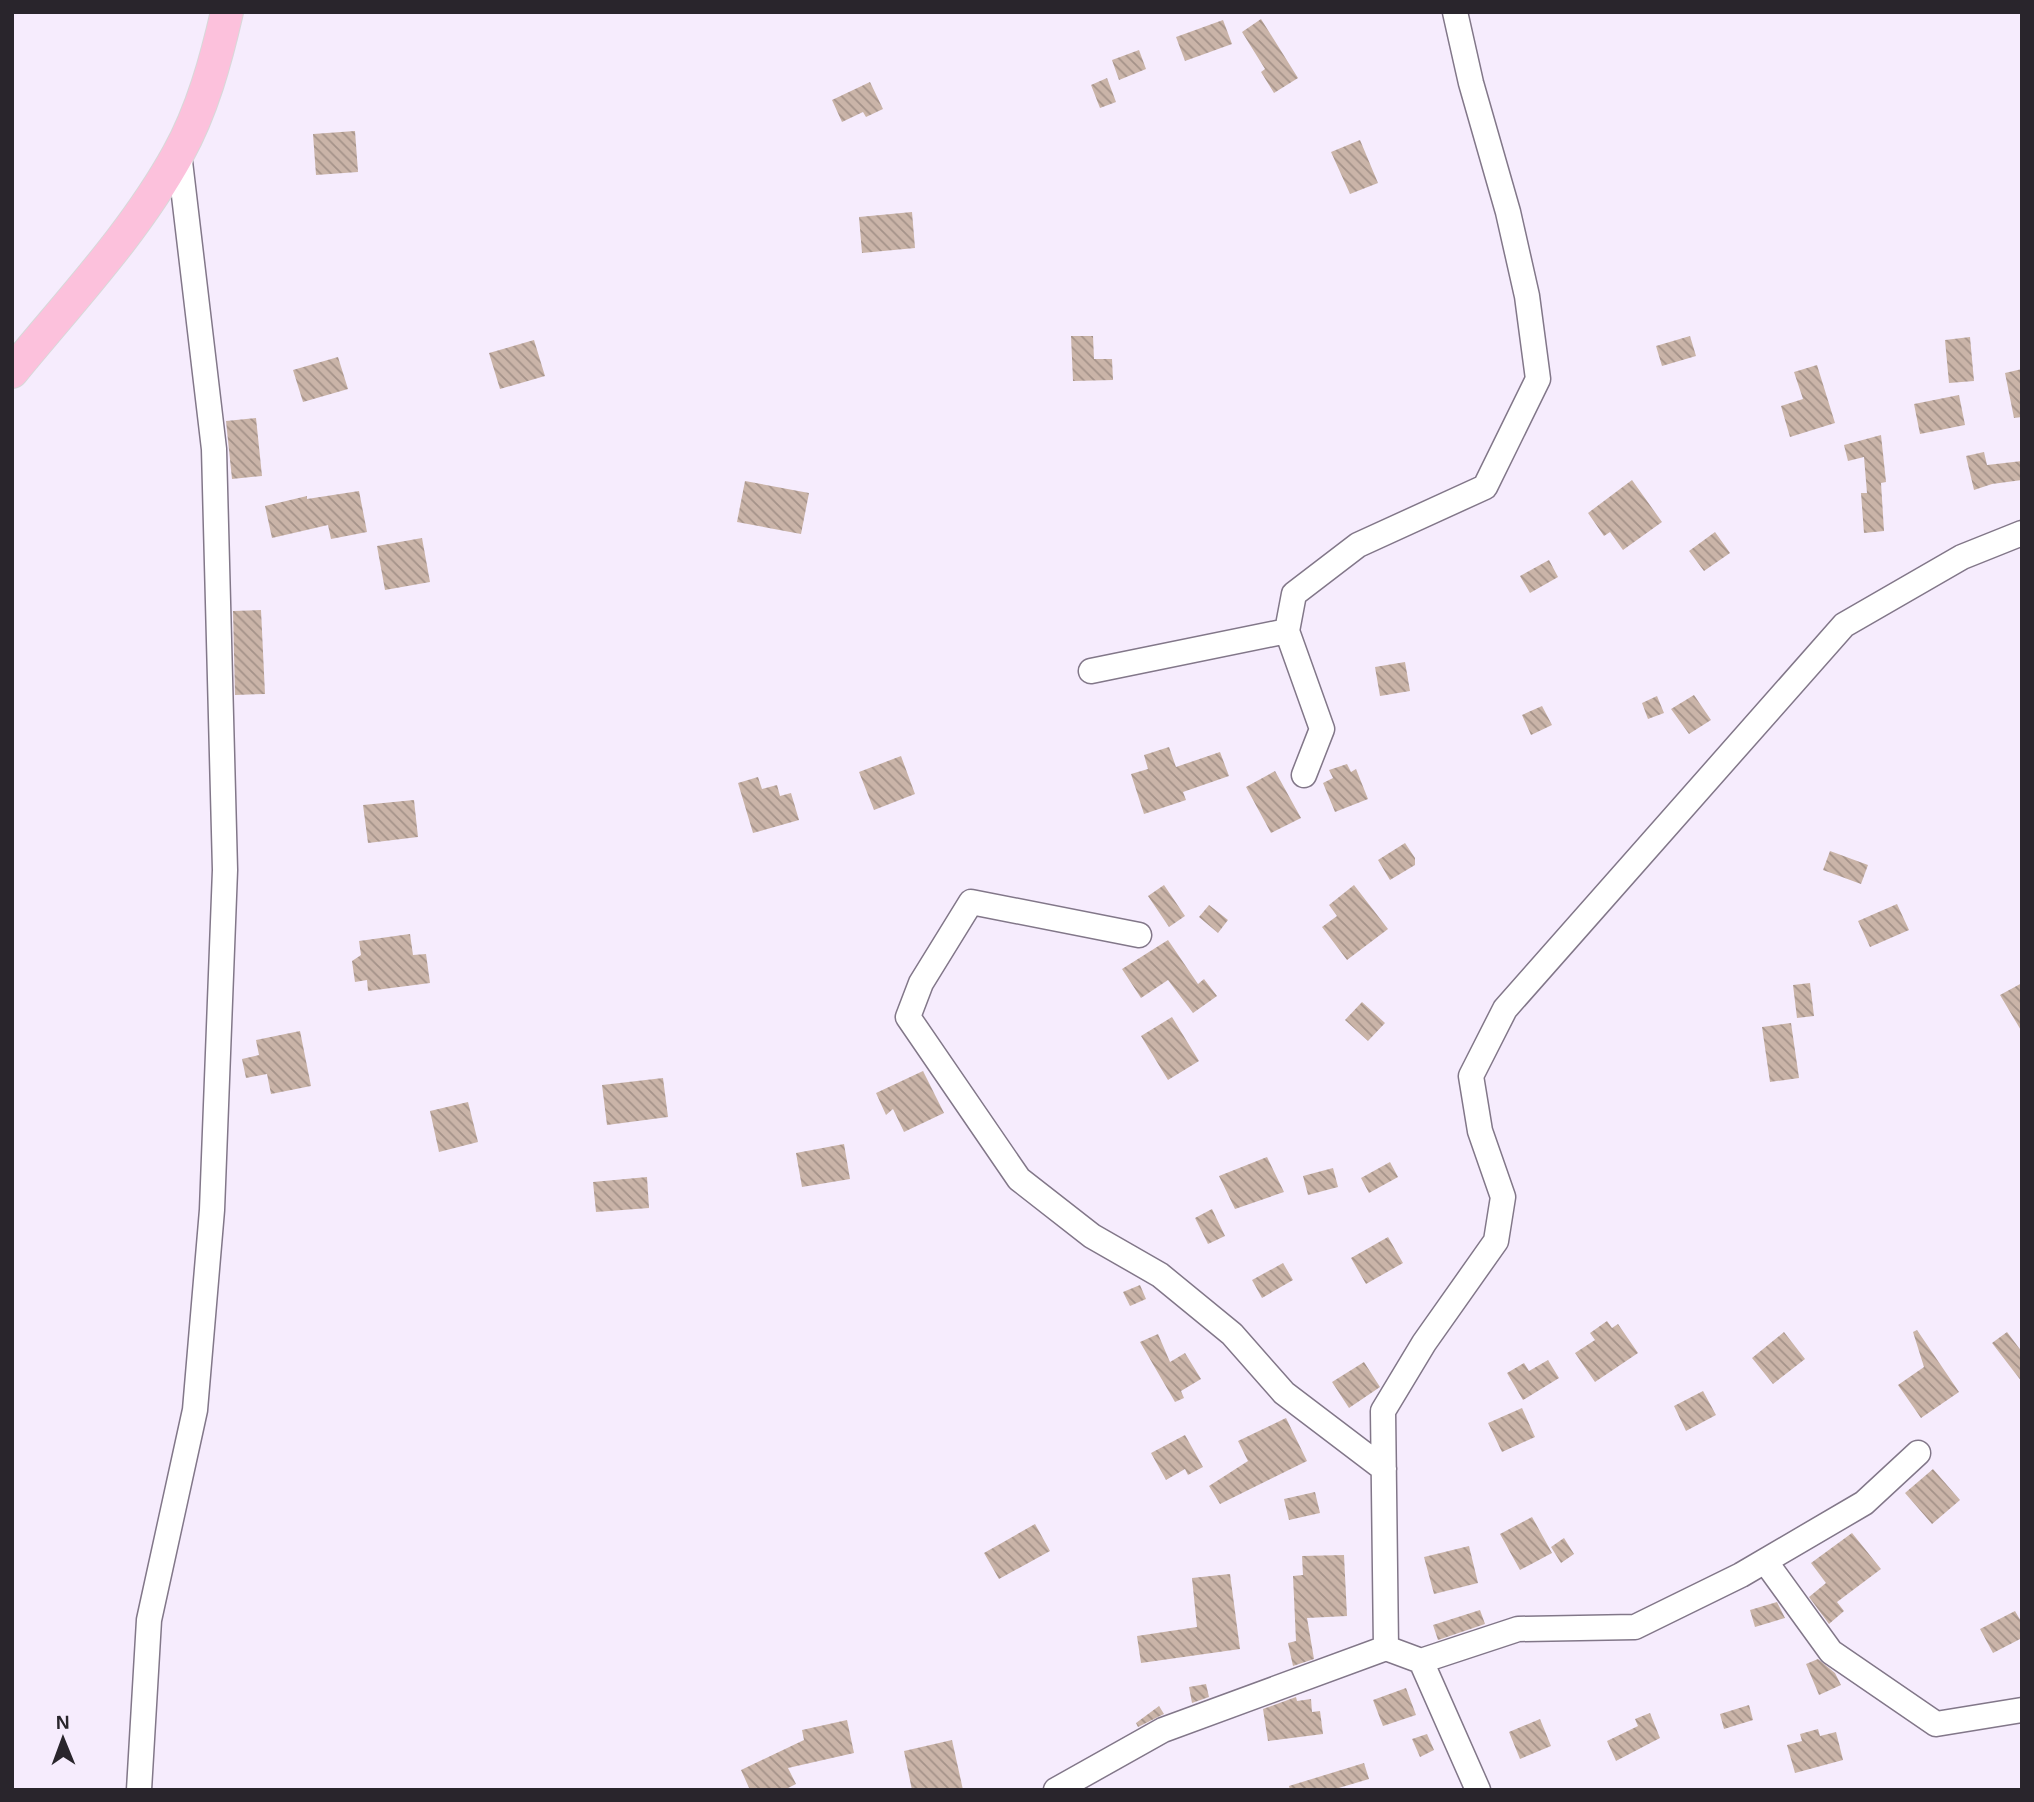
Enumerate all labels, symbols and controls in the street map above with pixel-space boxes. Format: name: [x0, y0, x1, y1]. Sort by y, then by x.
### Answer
north arrow: [28, 1704, 98, 1774]
text: N: [56, 1712, 70, 1733]

